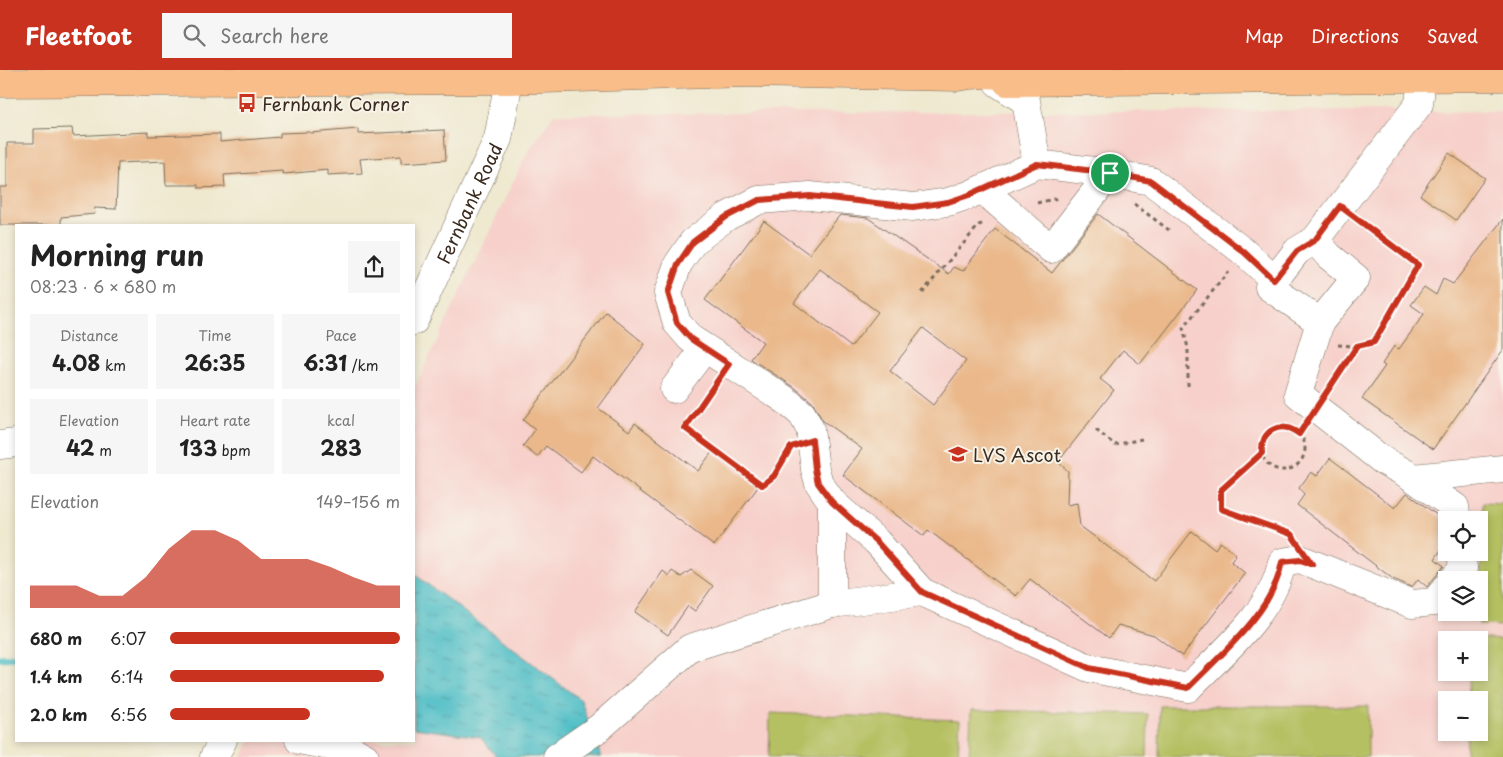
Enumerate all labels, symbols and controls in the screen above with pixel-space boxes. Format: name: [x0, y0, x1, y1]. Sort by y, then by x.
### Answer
search box: [162, 13, 512, 58]
text: Fleetfoot: [25, 17, 132, 53]
icon: search: [180, 21, 208, 49]
text: Search here: [220, 21, 329, 49]
text: Map: [1245, 22, 1283, 49]
text: Directions: [1311, 22, 1399, 49]
text: Saved: [1427, 22, 1478, 49]
place label: Fernbank Corner: [262, 90, 410, 117]
bus stop icon: Fernbank Corner: [236, 92, 258, 114]
street label: Fernbank Road: [429, 138, 508, 268]
pin: [1089, 152, 1131, 194]
icon: arrive: [1096, 159, 1124, 187]
text: Morning run: [30, 233, 204, 276]
button: share: [348, 241, 400, 293]
text: 08:23 · 6 × 680 m: [30, 274, 176, 298]
text: Distance: [60, 325, 118, 346]
text: Time: [198, 325, 232, 346]
text: Pace: [325, 325, 357, 346]
text: 4.08: [52, 346, 100, 378]
text: 26:35: [184, 346, 246, 378]
text: 6:31: [303, 346, 347, 378]
text: km: [100, 355, 126, 376]
text: /km: [347, 355, 379, 376]
text: Elevation: [59, 410, 119, 431]
text: Heart rate: [180, 410, 250, 431]
text: kcal: [327, 410, 355, 431]
text: 42: [66, 431, 95, 463]
text: 133: [179, 431, 217, 463]
text: 283: [320, 431, 362, 463]
text: m: [95, 440, 112, 461]
text: bpm: [217, 440, 251, 461]
place label: LVS Ascot: [973, 441, 1061, 468]
school or university icon: LVS Ascot: [947, 443, 969, 465]
text: Elevation: [30, 489, 99, 513]
text: 149–156 m: [316, 489, 400, 513]
map controls: [1438, 511, 1488, 741]
button: locate: [1438, 511, 1488, 561]
button: layers: [1438, 571, 1488, 621]
text: 680 m: [30, 626, 82, 650]
text: 6:07: [110, 626, 146, 650]
button: +: [1438, 631, 1488, 681]
text: 1.4 km: [30, 664, 82, 688]
text: 6:14: [110, 664, 144, 688]
button: −: [1438, 691, 1488, 741]
text: 2.0 km: [30, 702, 87, 726]
text: 6:56: [110, 702, 147, 726]

